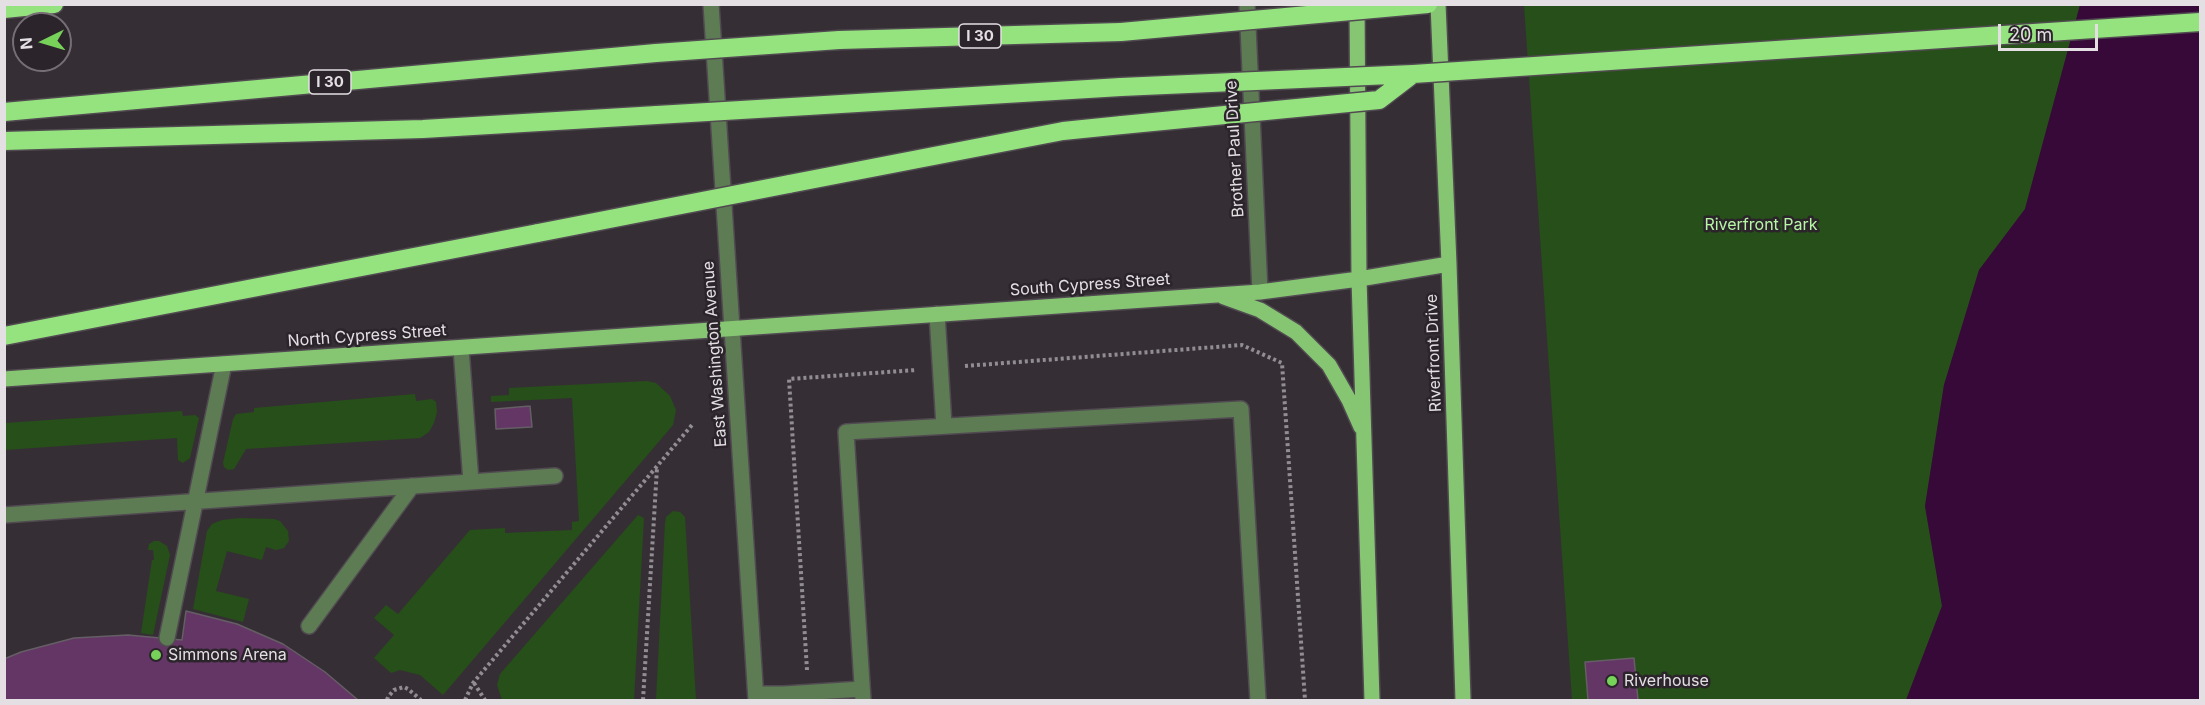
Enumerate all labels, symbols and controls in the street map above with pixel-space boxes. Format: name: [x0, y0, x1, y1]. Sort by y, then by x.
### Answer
north arrow: [12, 12, 72, 72]
scale bar: [2001, 12, 2102, 50]
road number: I 30: [959, 24, 1001, 48]
text: 20 m: [2009, 24, 2052, 45]
text: N: [16, 36, 37, 50]
road number: I 30: [309, 70, 351, 94]
street label: Brother Paul Drive: [1222, 80, 1248, 218]
park label: Riverfront Park: [1704, 215, 1818, 235]
street label: East Washington Avenue: [699, 260, 731, 448]
street label: South Cypress Street: [1009, 270, 1171, 300]
street label: Riverfront Drive: [1422, 293, 1446, 413]
street label: North Cypress Street: [287, 321, 447, 351]
place label: Simmons Arena: [168, 645, 287, 665]
marker: Simmons Arena: [149, 648, 163, 662]
place label: Riverhouse: [1624, 671, 1709, 691]
marker: Riverhouse: [1605, 674, 1619, 688]

